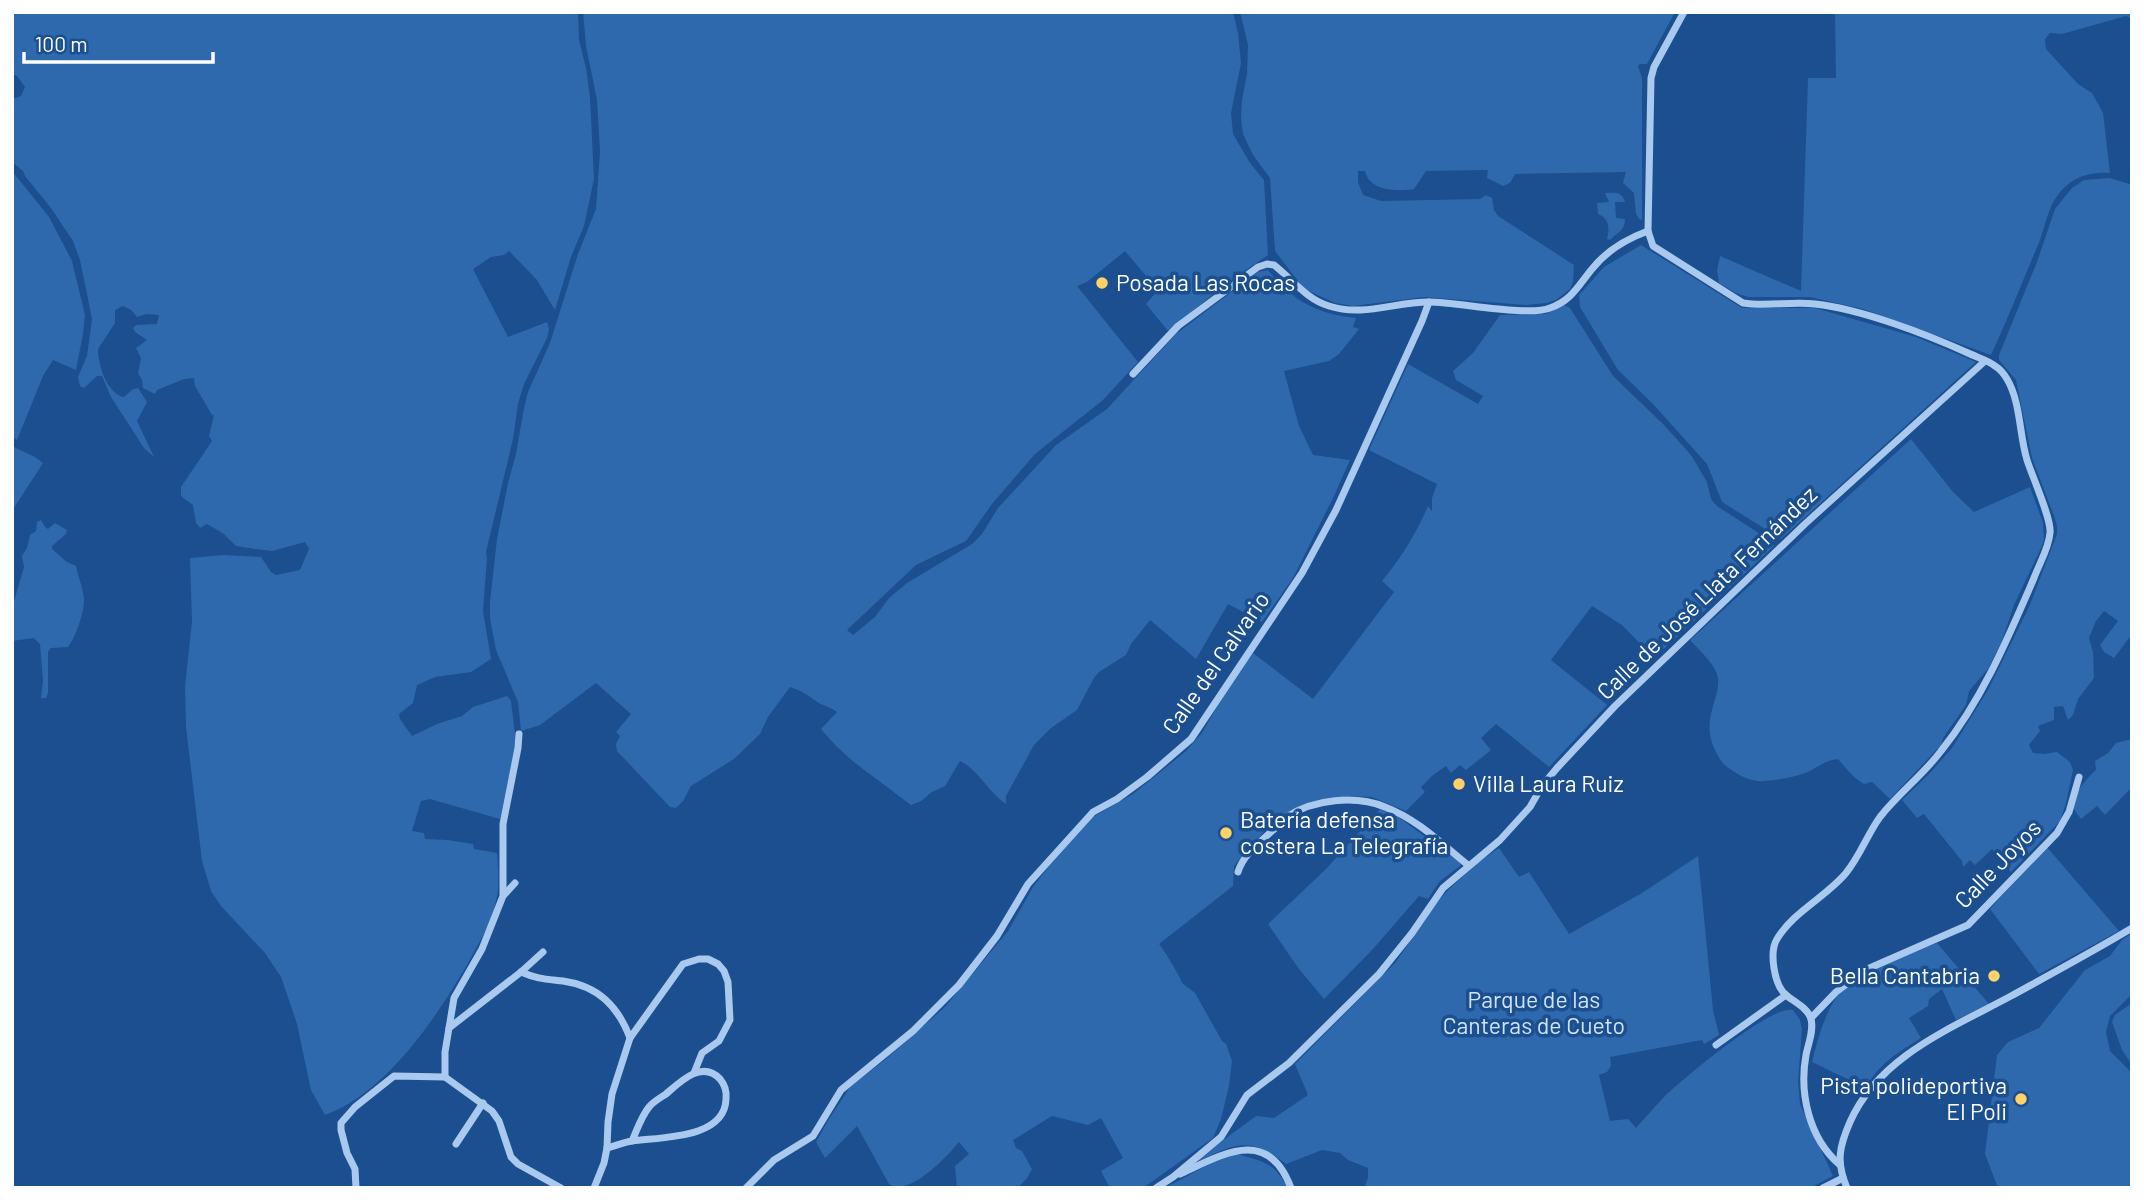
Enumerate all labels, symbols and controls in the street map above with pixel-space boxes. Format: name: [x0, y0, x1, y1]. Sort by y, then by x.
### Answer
scale bar: [24, 21, 214, 65]
text: 100 m: [35, 31, 88, 56]
place label: Posada Las Rocas: [1116, 268, 1295, 296]
marker: Posada Las Rocas: [1094, 275, 1110, 291]
street label: Calle de José Llata Fernández: [1590, 480, 1822, 705]
street label: Calle del Calvario: [1156, 586, 1275, 739]
place label: Villa Laura Ruiz: [1473, 769, 1624, 797]
marker: Villa Laura Ruiz: [1451, 776, 1467, 792]
place label: Batería defensa costera La Telegrafía: [1240, 805, 1448, 859]
street label: Calle Joyos: [1948, 813, 2046, 913]
marker: Batería defensa costera La Telegrafía: [1218, 825, 1234, 841]
place label: Bella Cantabria: [1830, 961, 1980, 989]
marker: Bella Cantabria: [1986, 968, 2002, 984]
park label: Parque de las Canteras de Cueto: [1443, 985, 1625, 1039]
place label: Pista polideportiva El Poli: [1820, 1071, 2007, 1125]
marker: Pista polideportiva El Poli: [2013, 1091, 2029, 1107]

